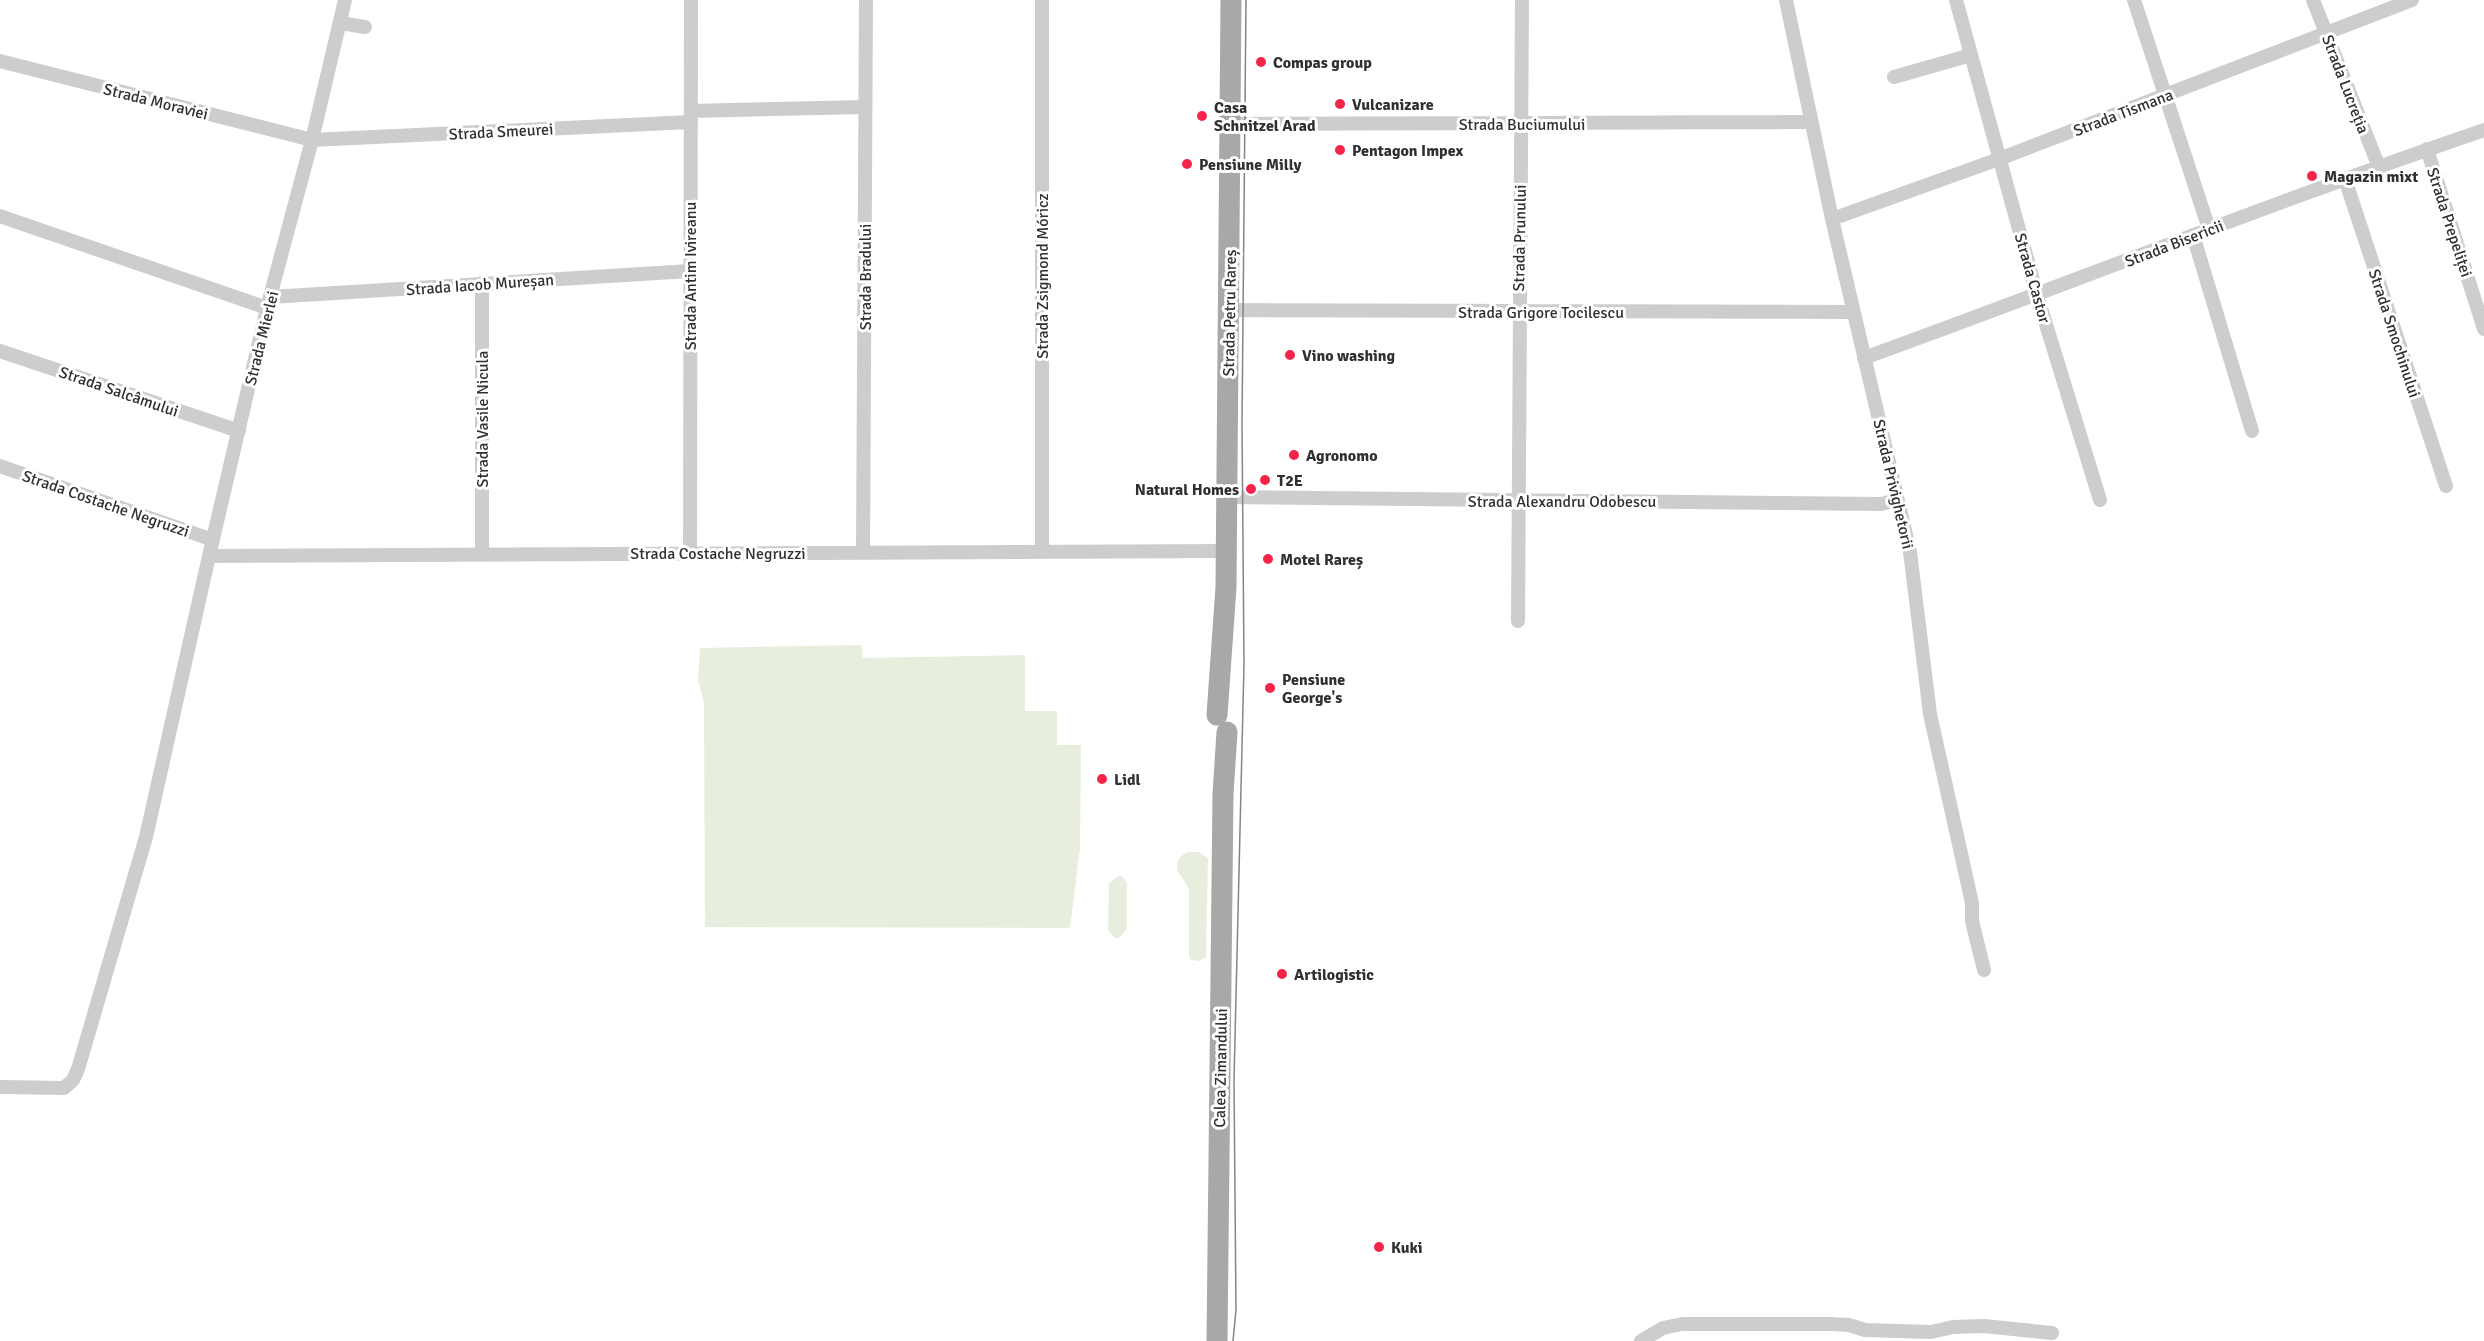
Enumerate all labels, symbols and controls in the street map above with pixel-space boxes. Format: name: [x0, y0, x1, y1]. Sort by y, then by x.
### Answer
street label: Strada Lucreția: [2317, 32, 2373, 137]
place label: Compas group: [1273, 53, 1372, 73]
marker: Compas group: [1254, 55, 1268, 69]
street label: Strada Moraviei: [101, 79, 210, 125]
street label: Strada Tismana: [2071, 85, 2176, 141]
place label: Vulcanizare: [1352, 95, 1434, 115]
marker: Vulcanizare: [1333, 97, 1347, 111]
place label: Casa Schnitzel Arad: [1214, 98, 1316, 136]
marker: Casa Schnitzel Arad: [1195, 109, 1209, 123]
street label: Strada Buciumului: [1459, 115, 1585, 135]
street label: Strada Smeurei: [448, 119, 554, 145]
place label: Pentagon Impex: [1352, 141, 1464, 161]
marker: Pentagon Impex: [1333, 143, 1347, 157]
place label: Pensiune Milly: [1199, 155, 1301, 175]
marker: Pensiune Milly: [1180, 157, 1194, 171]
street label: Strada Prepeliței: [2422, 165, 2476, 280]
place label: Magazin mixt: [2324, 167, 2418, 187]
marker: Magazin mixt: [2305, 169, 2319, 183]
street label: Strada Prunului: [1509, 184, 1531, 292]
street label: Strada Zsigmond Móricz: [1033, 193, 1053, 359]
street label: Strada Antim Ivireanu: [681, 202, 701, 350]
street label: Strada Bisericii: [2122, 216, 2227, 272]
street label: Strada Bradului: [856, 224, 876, 330]
street label: Strada Castor: [2010, 231, 2054, 326]
street label: Strada Petru Rareș: [1219, 249, 1241, 377]
street label: Strada Smochinului: [2364, 266, 2424, 400]
street label: Strada Iacob Mureșan: [406, 270, 555, 300]
street label: Strada Mierlei: [241, 289, 283, 387]
street label: Strada Grigore Tocilescu: [1458, 303, 1624, 323]
place label: Vino washing: [1302, 346, 1396, 366]
marker: Vino washing: [1283, 348, 1297, 362]
street label: Strada Vasile Nicula: [473, 351, 493, 487]
street label: Strada Salcâmului: [56, 362, 181, 422]
street label: Strada Privighetorii: [1868, 417, 1918, 551]
place label: Agronomo: [1306, 446, 1378, 466]
marker: Agronomo: [1287, 448, 1301, 462]
street label: Strada Costache Negruzzi: [20, 466, 192, 542]
place label: T2E: [1277, 471, 1303, 491]
marker: T2E: [1258, 473, 1272, 487]
place label: Natural Homes: [1135, 480, 1239, 500]
marker: Natural Homes: [1244, 482, 1258, 496]
street label: Strada Alexandru Odobescu: [1468, 492, 1656, 512]
street label: Strada Costache Negruzzi: [630, 544, 806, 564]
place label: Motel Rareș: [1280, 550, 1363, 570]
marker: Motel Rareș: [1261, 552, 1275, 566]
place label: Pensiune George's: [1282, 670, 1345, 708]
marker: Pensiune George's: [1263, 681, 1277, 695]
place label: Lidl: [1114, 770, 1141, 790]
marker: Lidl: [1095, 772, 1109, 786]
place label: Artilogistic: [1294, 965, 1374, 985]
marker: Artilogistic: [1275, 967, 1289, 981]
street label: Calea Zimandului: [1210, 1008, 1232, 1128]
place label: Kuki: [1391, 1238, 1423, 1258]
marker: Kuki: [1372, 1240, 1386, 1254]

